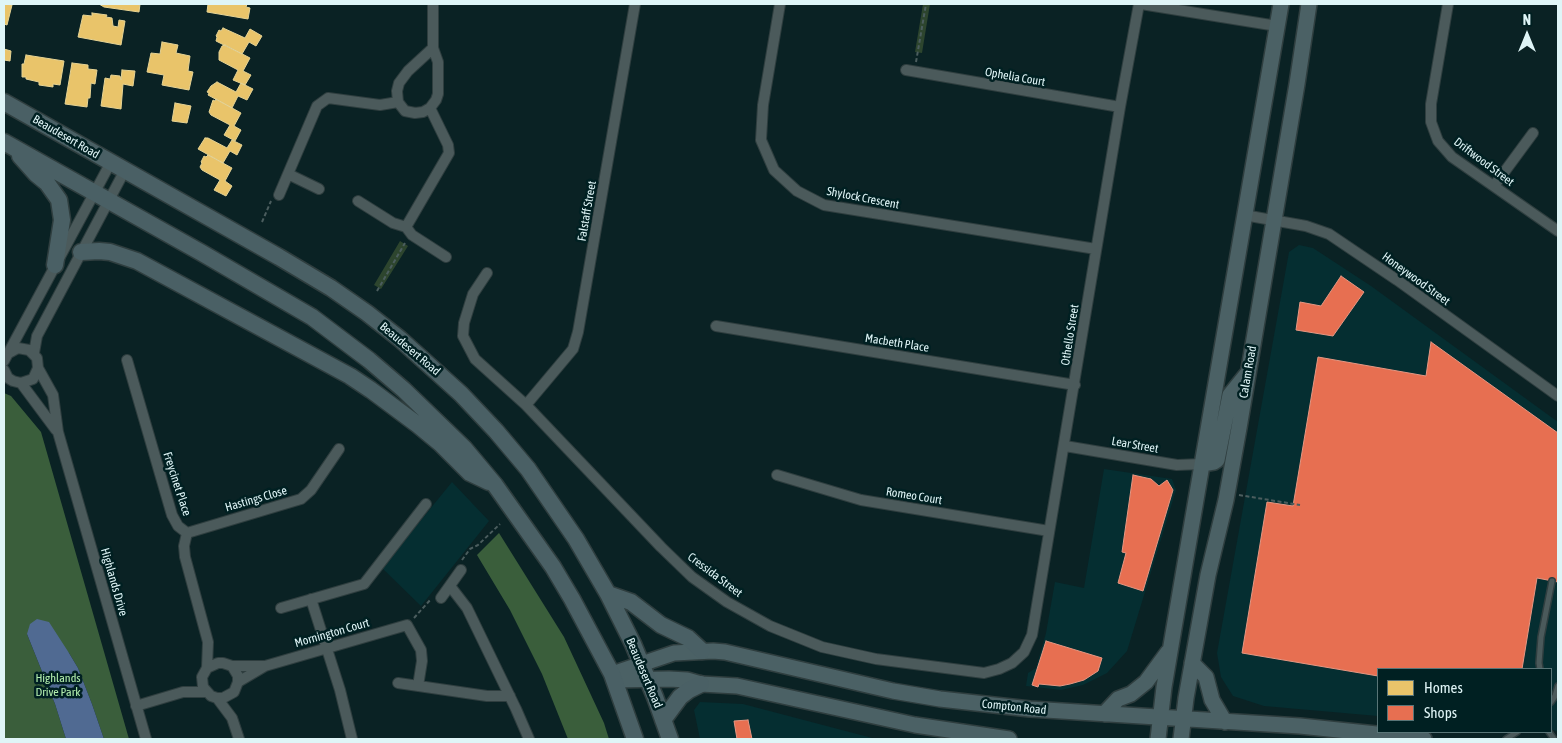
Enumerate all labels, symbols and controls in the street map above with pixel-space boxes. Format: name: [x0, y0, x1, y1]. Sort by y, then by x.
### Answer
north arrow: [1502, 10, 1552, 60]
text: N: [1523, 12, 1531, 28]
street label: Ophelia Court: [984, 65, 1046, 89]
street label: Beaudesert Road: [30, 112, 102, 162]
street label: Driftwood Street: [1451, 135, 1517, 189]
street label: Falstaff Street: [575, 180, 599, 242]
street label: Shylock Crescent: [825, 184, 901, 212]
street label: Honeywood Street: [1379, 249, 1453, 309]
street label: Othello Street: [1058, 303, 1082, 367]
street label: Beaudesert Road: [377, 319, 443, 379]
street label: Macbeth Place: [864, 331, 930, 355]
street label: Calam Road: [1236, 345, 1260, 399]
street label: Lear Street: [1111, 434, 1159, 456]
street label: Freycinet Place: [160, 450, 194, 518]
street label: Hastings Close: [223, 483, 289, 515]
street label: Romeo Court: [885, 484, 943, 508]
street label: Highlands Drive: [97, 546, 131, 618]
street label: Cressida Street: [685, 550, 745, 600]
street label: Mornington Court: [293, 615, 371, 651]
street label: Beaudesert Road: [623, 636, 665, 710]
legend: [1377, 668, 1552, 733]
park label: Highlands Drive Park: [35, 671, 81, 699]
text: Homes: [1424, 679, 1463, 696]
street label: Compton Road: [981, 696, 1047, 718]
text: Shops: [1424, 704, 1457, 721]

